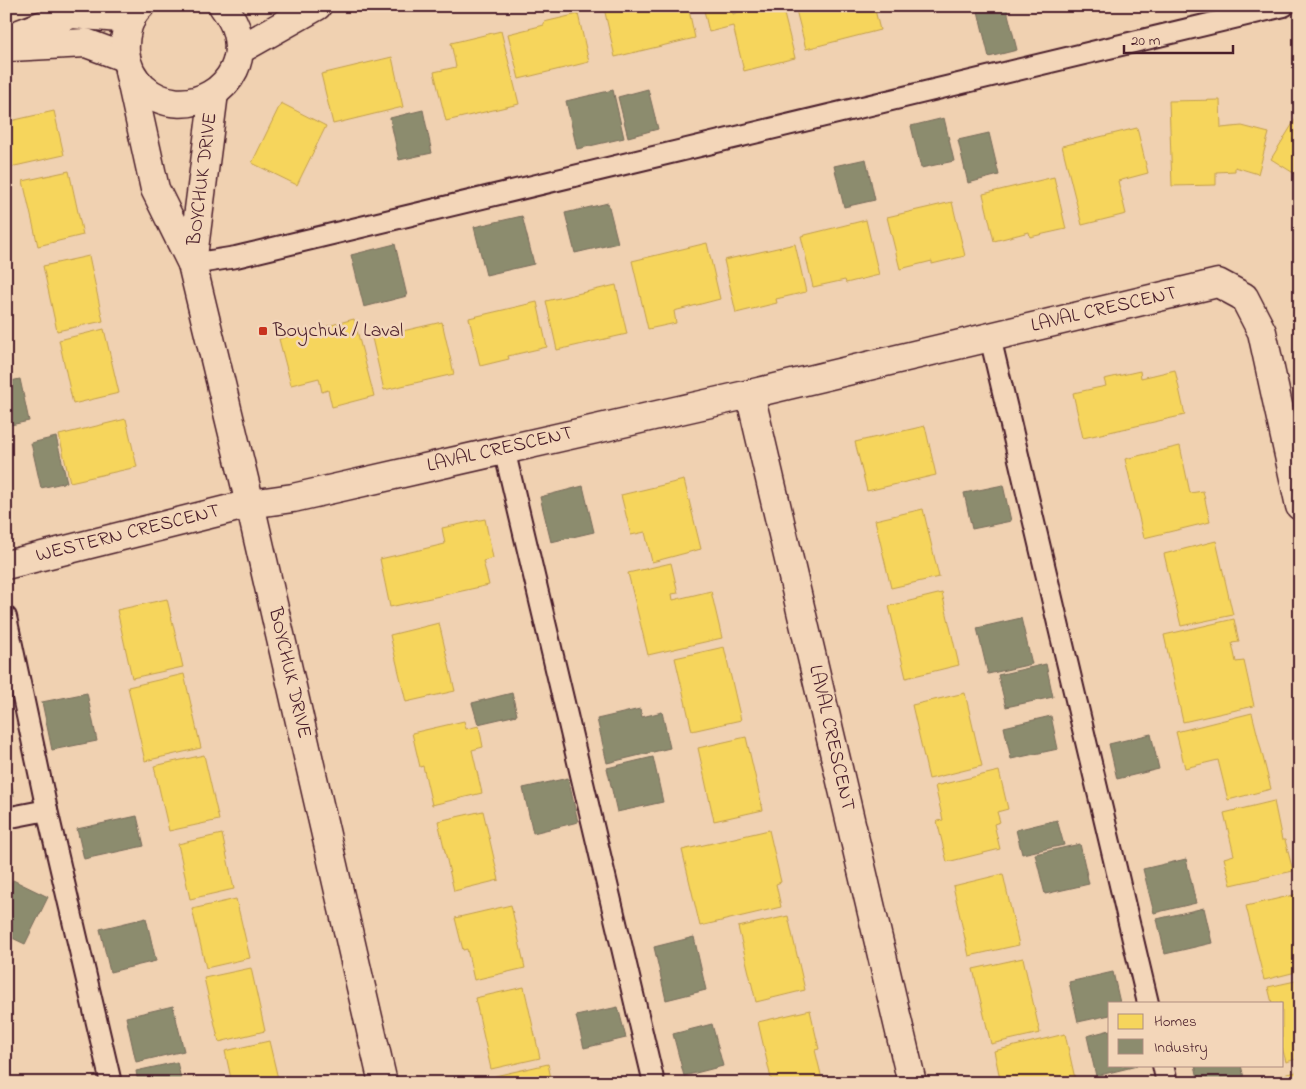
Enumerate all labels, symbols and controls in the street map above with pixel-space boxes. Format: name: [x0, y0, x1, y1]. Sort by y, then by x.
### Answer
scale bar: [1124, 22, 1232, 54]
text: 20 m: [1131, 30, 1161, 52]
street label: BOYCHUK DRIVE: [180, 111, 226, 248]
street label: LAVAL CRESCENT: [1028, 279, 1180, 341]
place label: Boychuk / Laval: [272, 317, 403, 346]
marker: Boychuk / Laval: [257, 325, 269, 337]
street label: LAVAL CRESCENT: [424, 419, 576, 481]
street label: WESTERN CRESCENT: [33, 497, 223, 571]
street label: BOYCHUK DRIVE: [260, 604, 318, 741]
street label: LAVAL CRESCENT: [800, 662, 862, 814]
legend: [1108, 1002, 1284, 1066]
text: Homes: [1154, 1011, 1197, 1033]
text: Industry: [1154, 1037, 1208, 1060]

